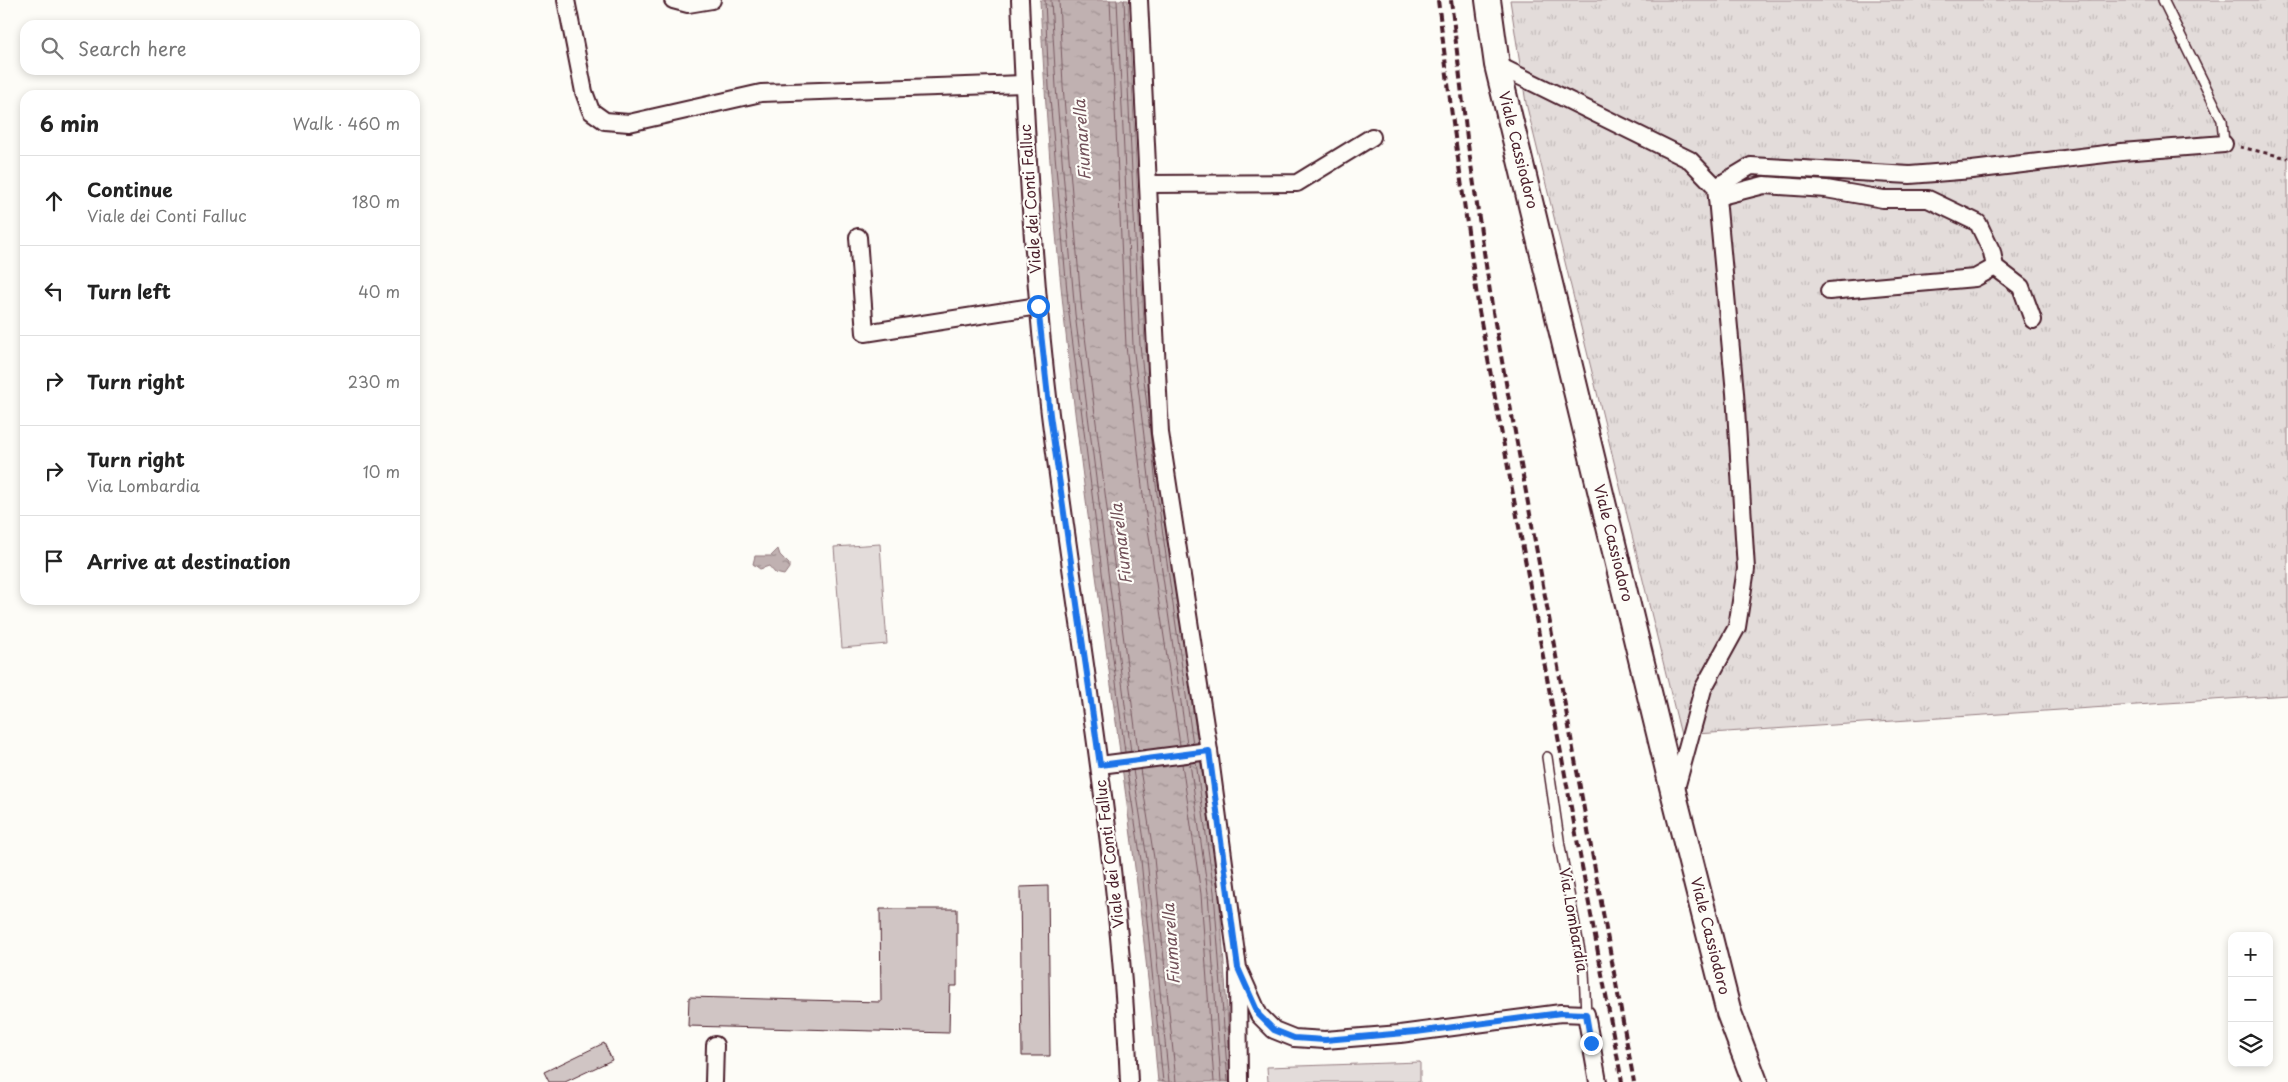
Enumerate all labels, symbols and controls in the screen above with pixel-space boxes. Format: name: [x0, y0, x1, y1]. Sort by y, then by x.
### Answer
search box: [20, 20, 420, 75]
icon: search: [38, 34, 66, 62]
text: Search here: [78, 34, 187, 62]
street label: Viale Cassiodoro: [1494, 88, 1545, 211]
water label: Fiumarella: [1066, 98, 1096, 181]
text: 6 min: [40, 107, 99, 139]
text: Walk · 460 m: [293, 111, 400, 135]
street label: Viale dei Conti Falluc: [1013, 124, 1046, 275]
text: Continue: [87, 175, 173, 203]
icon: ahead: [40, 187, 68, 215]
text: 180 m: [352, 189, 400, 213]
text: Viale dei Conti Falluc: [87, 203, 247, 227]
icon: left: [40, 277, 68, 305]
text: Turn left: [87, 277, 171, 305]
text: 40 m: [358, 279, 400, 303]
route start: [1027, 295, 1050, 318]
icon: right: [40, 367, 68, 395]
text: Turn right: [87, 367, 185, 395]
text: 230 m: [348, 369, 400, 393]
text: Turn right: [87, 445, 185, 473]
icon: right: [40, 457, 68, 485]
text: 10 m: [363, 459, 400, 483]
text: Via Lombardia: [87, 473, 200, 497]
street label: Viale Cassiodoro: [1589, 481, 1640, 604]
water label: Fiumarella: [1103, 501, 1137, 586]
icon: arrive: [40, 547, 68, 575]
text: Arrive at destination: [87, 547, 291, 575]
street label: Viale dei Conti Falluc: [1088, 778, 1129, 930]
street label: Via Lombardia: [1554, 866, 1595, 974]
street label: Viale Cassiodoro: [1686, 874, 1737, 997]
water label: Fiumarella: [1155, 902, 1185, 985]
map controls: [2228, 932, 2273, 1067]
button: +: [2228, 932, 2273, 977]
button: −: [2228, 977, 2273, 1022]
button: layers: [2228, 1022, 2273, 1067]
route end: [1580, 1032, 1603, 1055]

